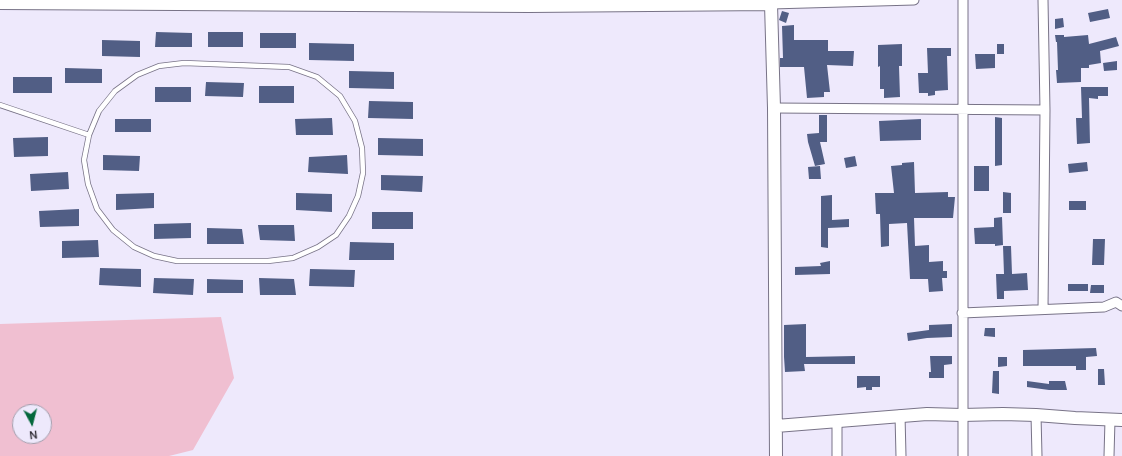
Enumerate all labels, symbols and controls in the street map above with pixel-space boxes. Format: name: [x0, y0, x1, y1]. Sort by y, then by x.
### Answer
north arrow: [12, 404, 52, 444]
text: N: [29, 427, 38, 443]

